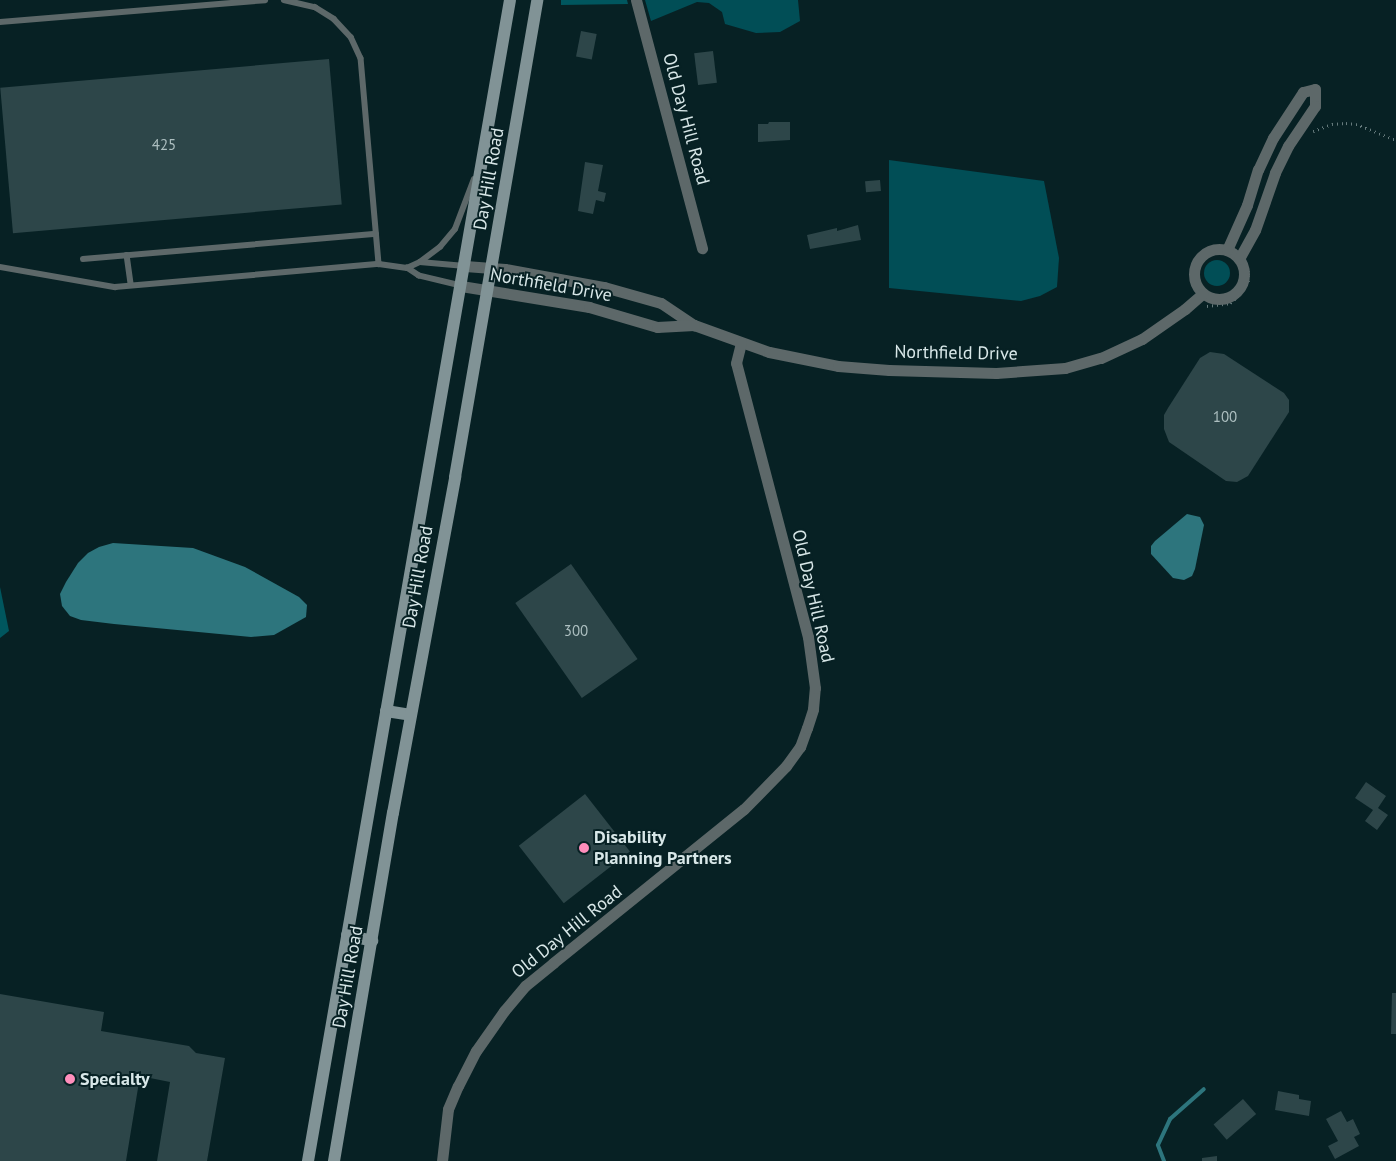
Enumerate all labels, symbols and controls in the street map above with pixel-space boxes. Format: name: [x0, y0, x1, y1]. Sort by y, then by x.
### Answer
street label: Old Day Hill Road: [658, 50, 714, 188]
street label: Day Hill Road: [469, 126, 509, 232]
house number: 425: [152, 136, 176, 154]
street label: Northfield Drive: [488, 264, 614, 306]
street label: Northfield Drive: [894, 341, 1018, 365]
house number: 100: [1213, 408, 1237, 426]
street label: Day Hill Road: [398, 524, 438, 630]
street label: Old Day Hill Road: [787, 527, 839, 665]
house number: 300: [564, 622, 588, 640]
place label: Disability Planning Partners: [594, 827, 732, 870]
marker: Disability Planning Partners: [578, 842, 590, 854]
street label: Old Day Hill Road: [507, 881, 627, 983]
street label: Day Hill Road: [328, 924, 368, 1030]
place label: Specialty: [80, 1068, 150, 1090]
marker: Specialty: [64, 1073, 76, 1085]

